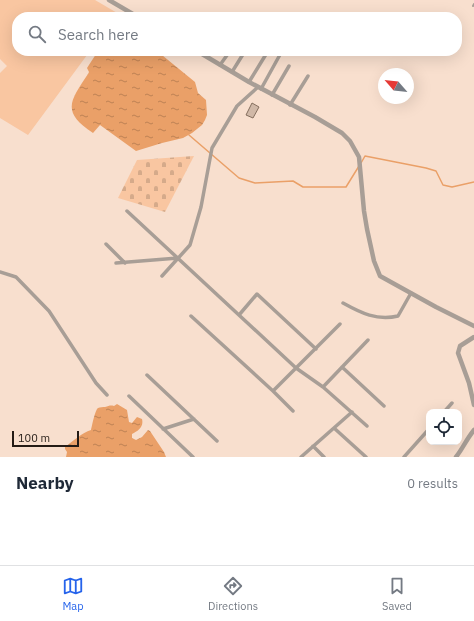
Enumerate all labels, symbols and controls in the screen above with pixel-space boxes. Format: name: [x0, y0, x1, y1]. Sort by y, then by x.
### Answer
search box: [12, 12, 462, 56]
icon: search: [26, 23, 48, 45]
text: Search here: [58, 25, 138, 44]
north arrow: [378, 68, 414, 104]
map controls: [426, 409, 462, 445]
button: locate: [426, 409, 462, 445]
scale bar: [12, 429, 79, 448]
text: 100 m: [18, 431, 50, 445]
text: Nearby: [16, 472, 74, 494]
text: 0 results: [407, 475, 458, 492]
tab: Map: [62, 575, 84, 613]
tab: Directions: [208, 575, 258, 613]
tab: Saved: [382, 575, 412, 613]

